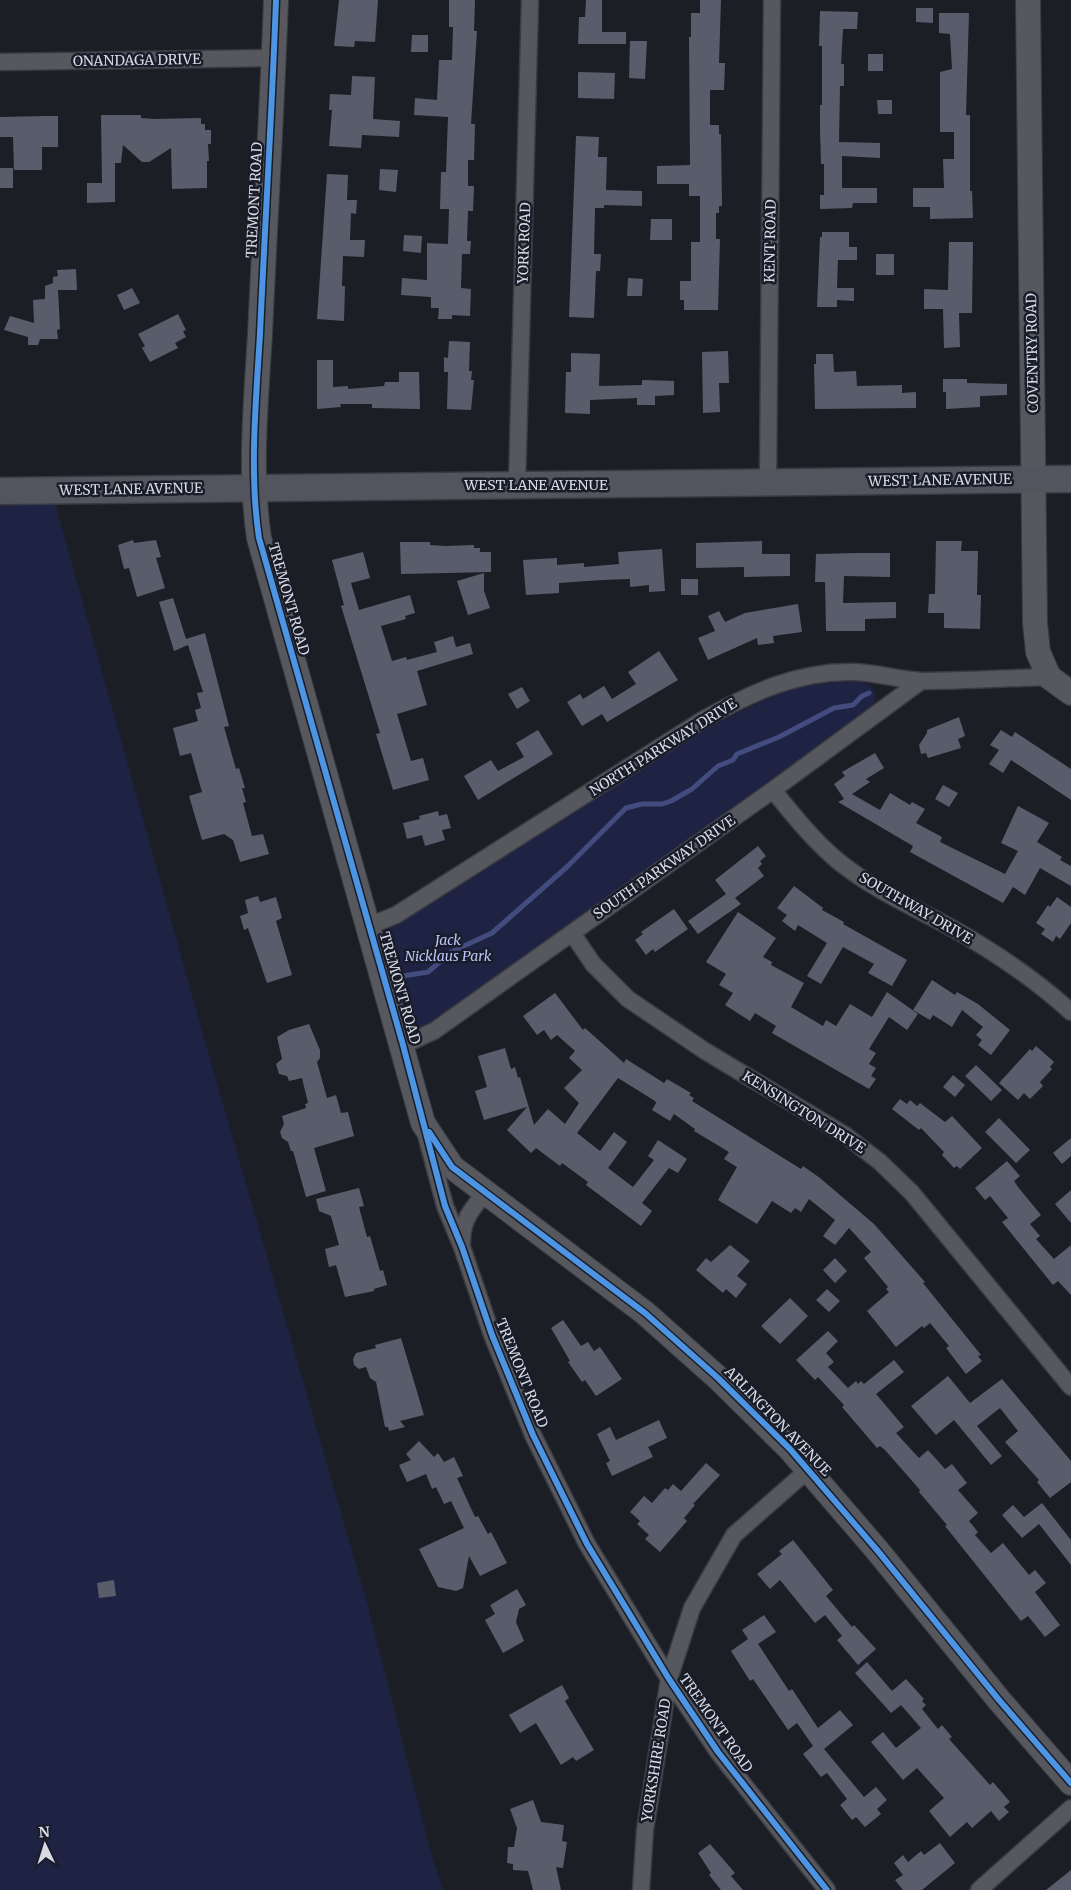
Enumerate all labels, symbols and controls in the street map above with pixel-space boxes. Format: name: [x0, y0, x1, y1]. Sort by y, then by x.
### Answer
street label: ONANDAGA DRIVE: [73, 50, 201, 70]
street label: TREMONT ROAD: [242, 141, 266, 258]
street label: KENT ROAD: [760, 199, 780, 283]
street label: YORK ROAD: [514, 202, 534, 285]
street label: COVENTRY ROAD: [1022, 292, 1042, 413]
street label: WEST LANE AVENUE: [867, 470, 1012, 490]
street label: WEST LANE AVENUE: [463, 476, 608, 494]
street label: WEST LANE AVENUE: [58, 479, 203, 499]
street label: TREMONT ROAD: [264, 541, 314, 658]
street label: NORTH PARKWAY DRIVE: [586, 694, 740, 800]
street label: SOUTH PARKWAY DRIVE: [590, 811, 739, 923]
street label: SOUTHWAY DRIVE: [856, 868, 976, 948]
street label: TREMONT ROAD: [375, 930, 425, 1047]
park label: Jack Nicklaus Park: [405, 931, 492, 965]
street label: KENSINGTON DRIVE: [739, 1067, 869, 1157]
street label: TREMONT ROAD: [492, 1316, 552, 1431]
street label: ARLINGTON AVENUE: [720, 1362, 835, 1480]
street label: TREMONT ROAD: [675, 1670, 757, 1776]
street label: YORKSHIRE ROAD: [637, 1697, 675, 1824]
north arrow: [20, 1820, 70, 1870]
text: N: [38, 1823, 50, 1841]

